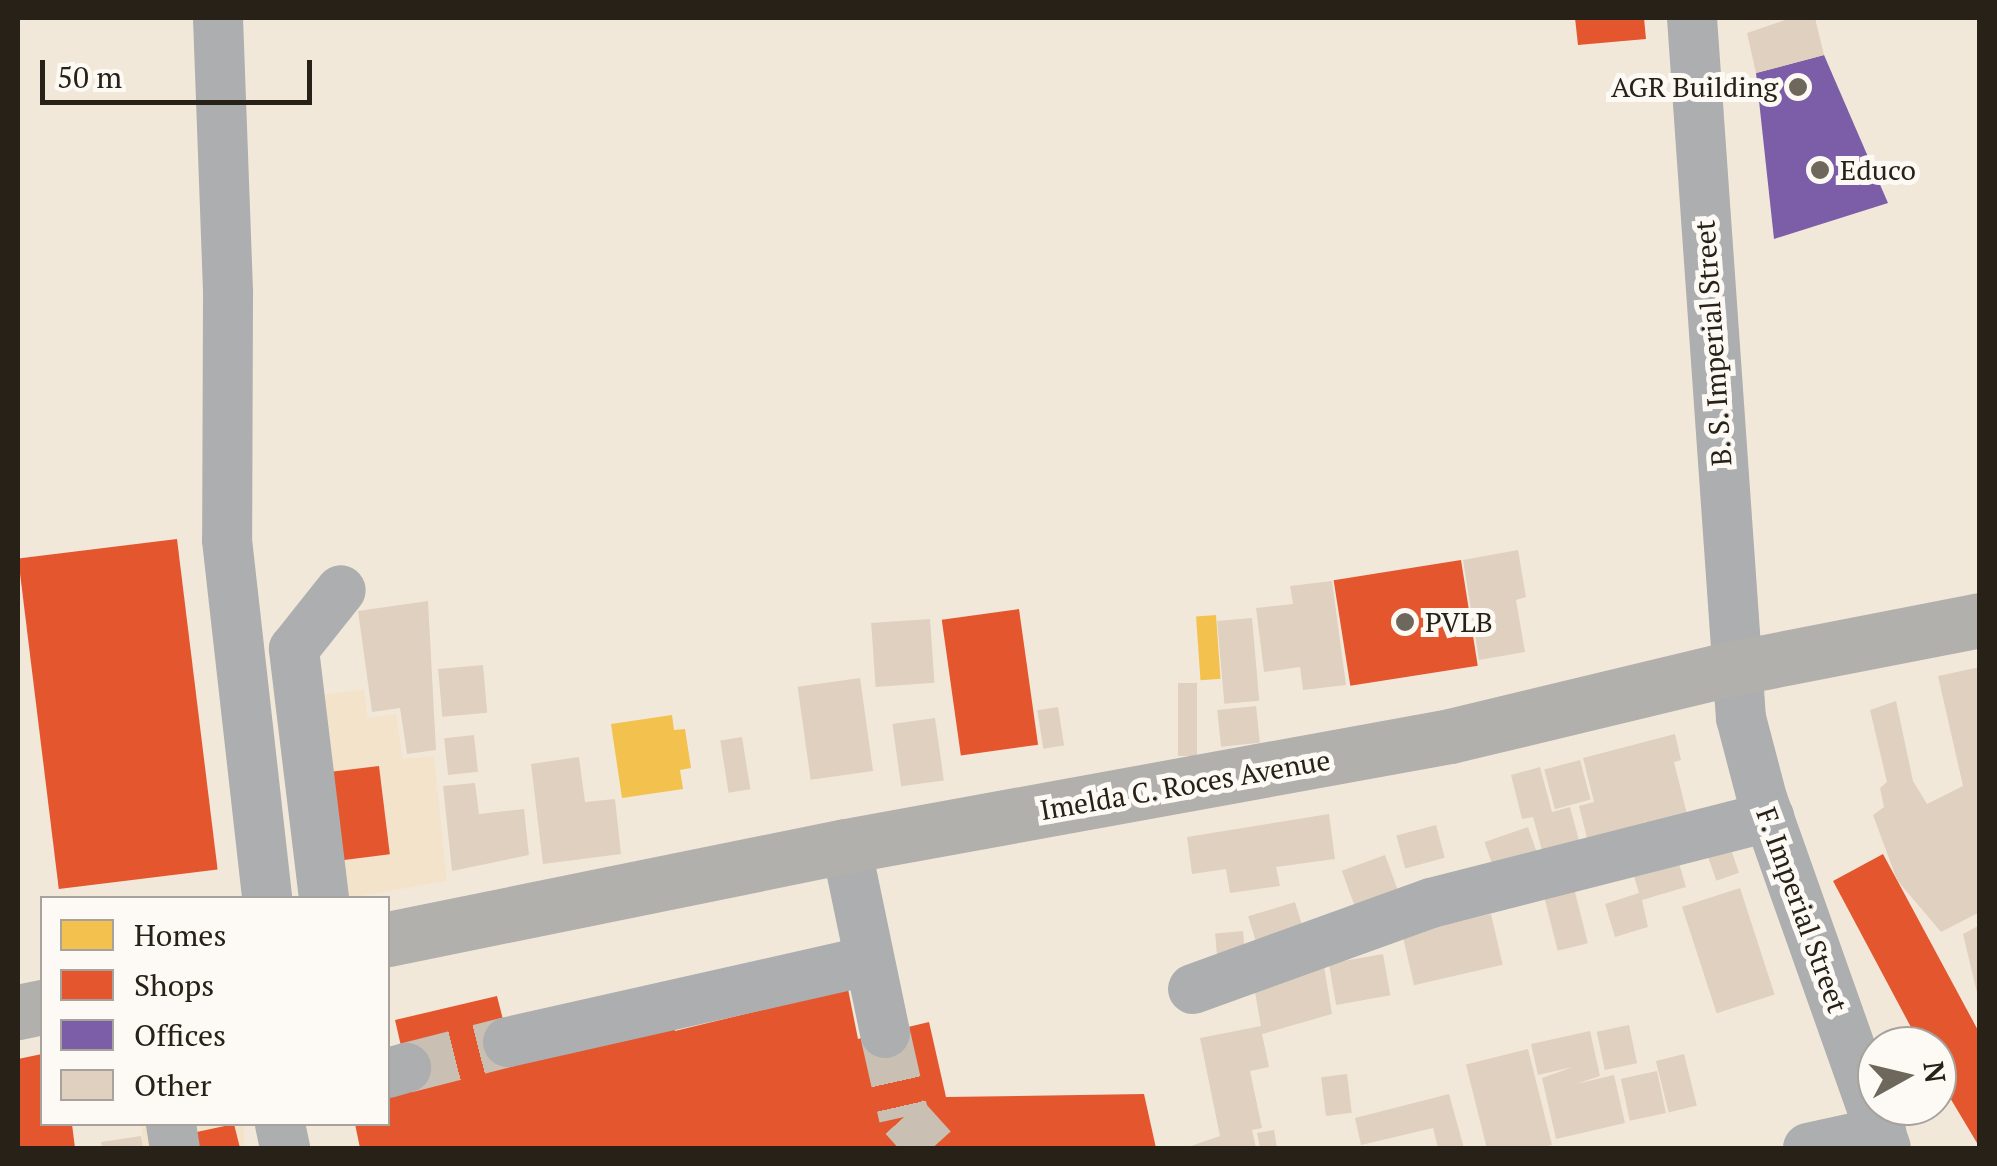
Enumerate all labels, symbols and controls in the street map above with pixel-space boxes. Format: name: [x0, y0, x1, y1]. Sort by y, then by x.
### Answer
scale bar: [45, 40, 318, 102]
text: 50 m: [57, 57, 122, 97]
place label: AGR Building: [1611, 70, 1778, 104]
marker: AGR Building: [1787, 76, 1809, 98]
place label: Educo: [1840, 153, 1916, 187]
marker: Educo: [1809, 159, 1831, 181]
street label: B. S. Imperial Street: [1688, 218, 1738, 468]
place label: PVLB: [1425, 605, 1493, 639]
marker: PVLB: [1394, 611, 1416, 633]
street label: Imelda C. Roces Avenue: [1036, 743, 1334, 827]
street label: F. Imperial Street: [1749, 802, 1855, 1018]
legend: [40, 896, 390, 1126]
text: Homes: [134, 915, 226, 955]
text: Shops: [134, 965, 214, 1005]
text: Offices: [134, 1015, 226, 1055]
north arrow: [1857, 1026, 1957, 1126]
text: N: [1915, 1059, 1955, 1085]
text: Other: [134, 1065, 212, 1105]

